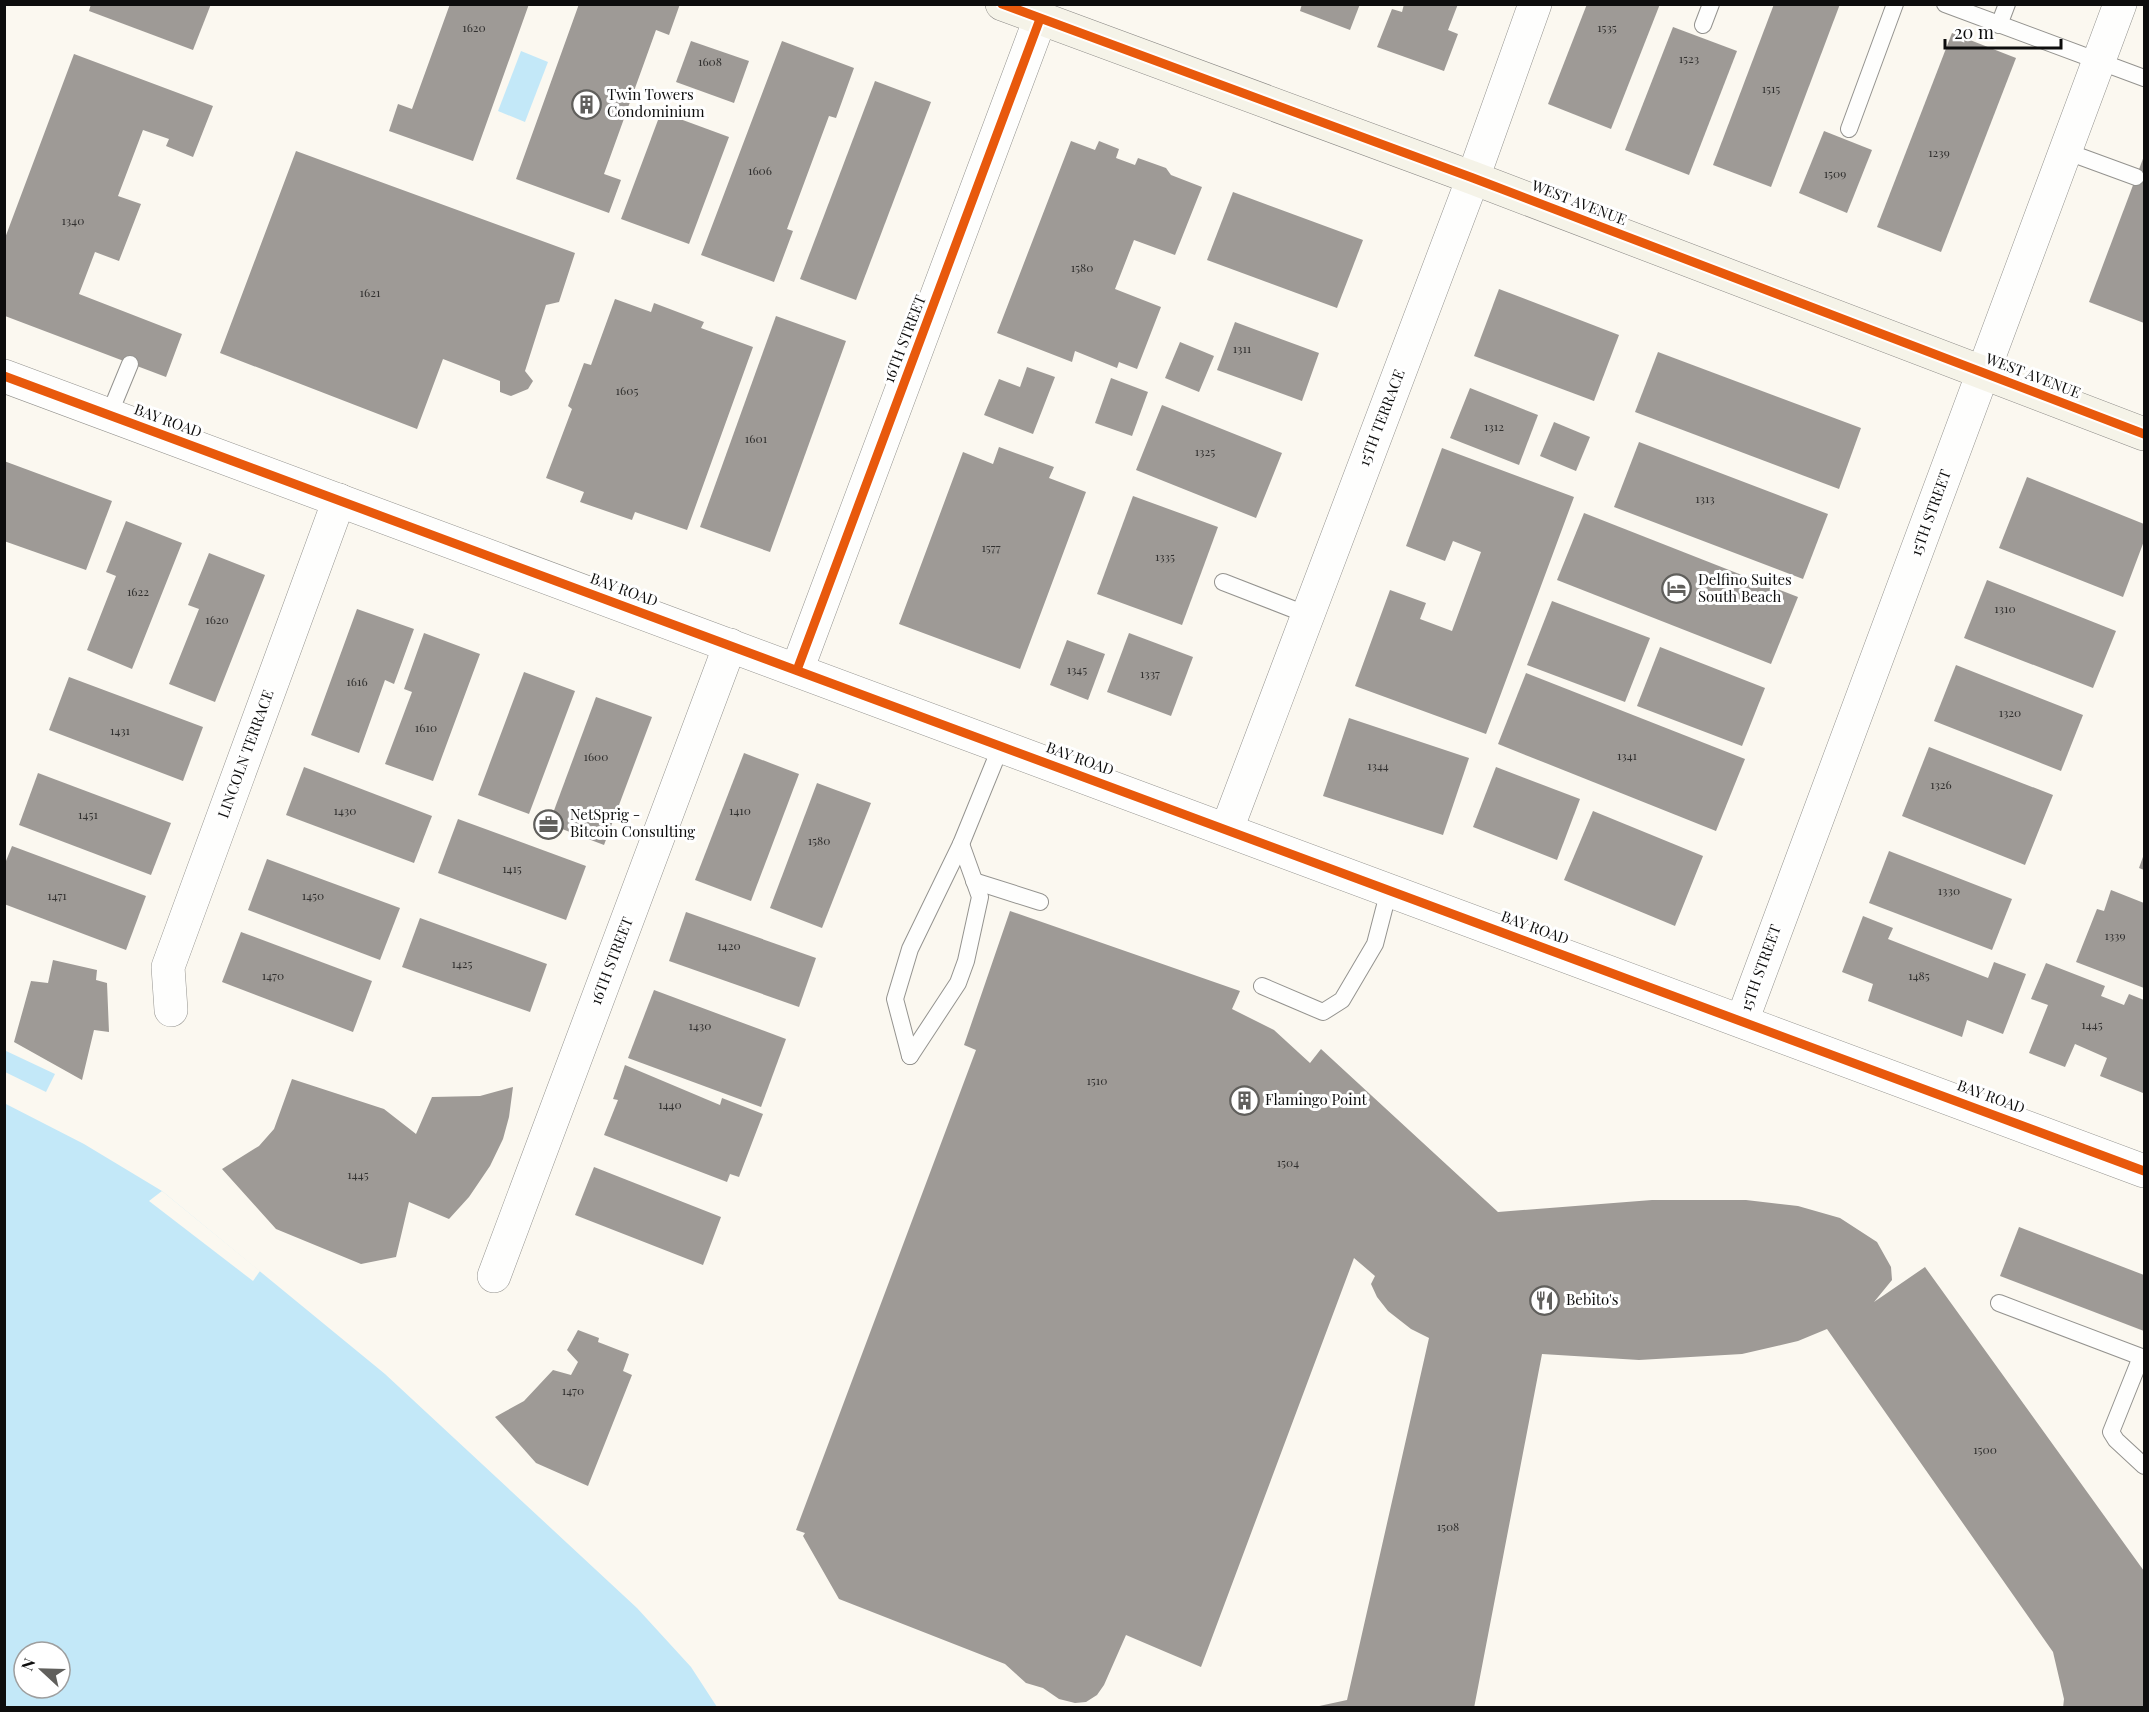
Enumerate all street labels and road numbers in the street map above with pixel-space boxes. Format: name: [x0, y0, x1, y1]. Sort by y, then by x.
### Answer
street label: WEST AVENUE: [1528, 174, 1630, 229]
street label: 16TH STREET: [878, 292, 930, 385]
street label: WEST AVENUE: [1982, 347, 2084, 402]
street label: 15TH TERRACE: [1353, 366, 1409, 469]
street label: BAY ROAD: [132, 399, 205, 442]
street label: 15TH STREET: [1905, 467, 1955, 559]
street label: BAY ROAD: [588, 568, 661, 611]
street label: LINCOLN TERRACE: [213, 687, 278, 821]
street label: BAY ROAD: [1044, 737, 1117, 780]
street label: BAY ROAD: [1499, 906, 1572, 949]
street label: 16TH STREET: [585, 914, 637, 1007]
street label: 15TH STREET: [1735, 922, 1785, 1014]
street label: BAY ROAD: [1955, 1075, 2028, 1118]

